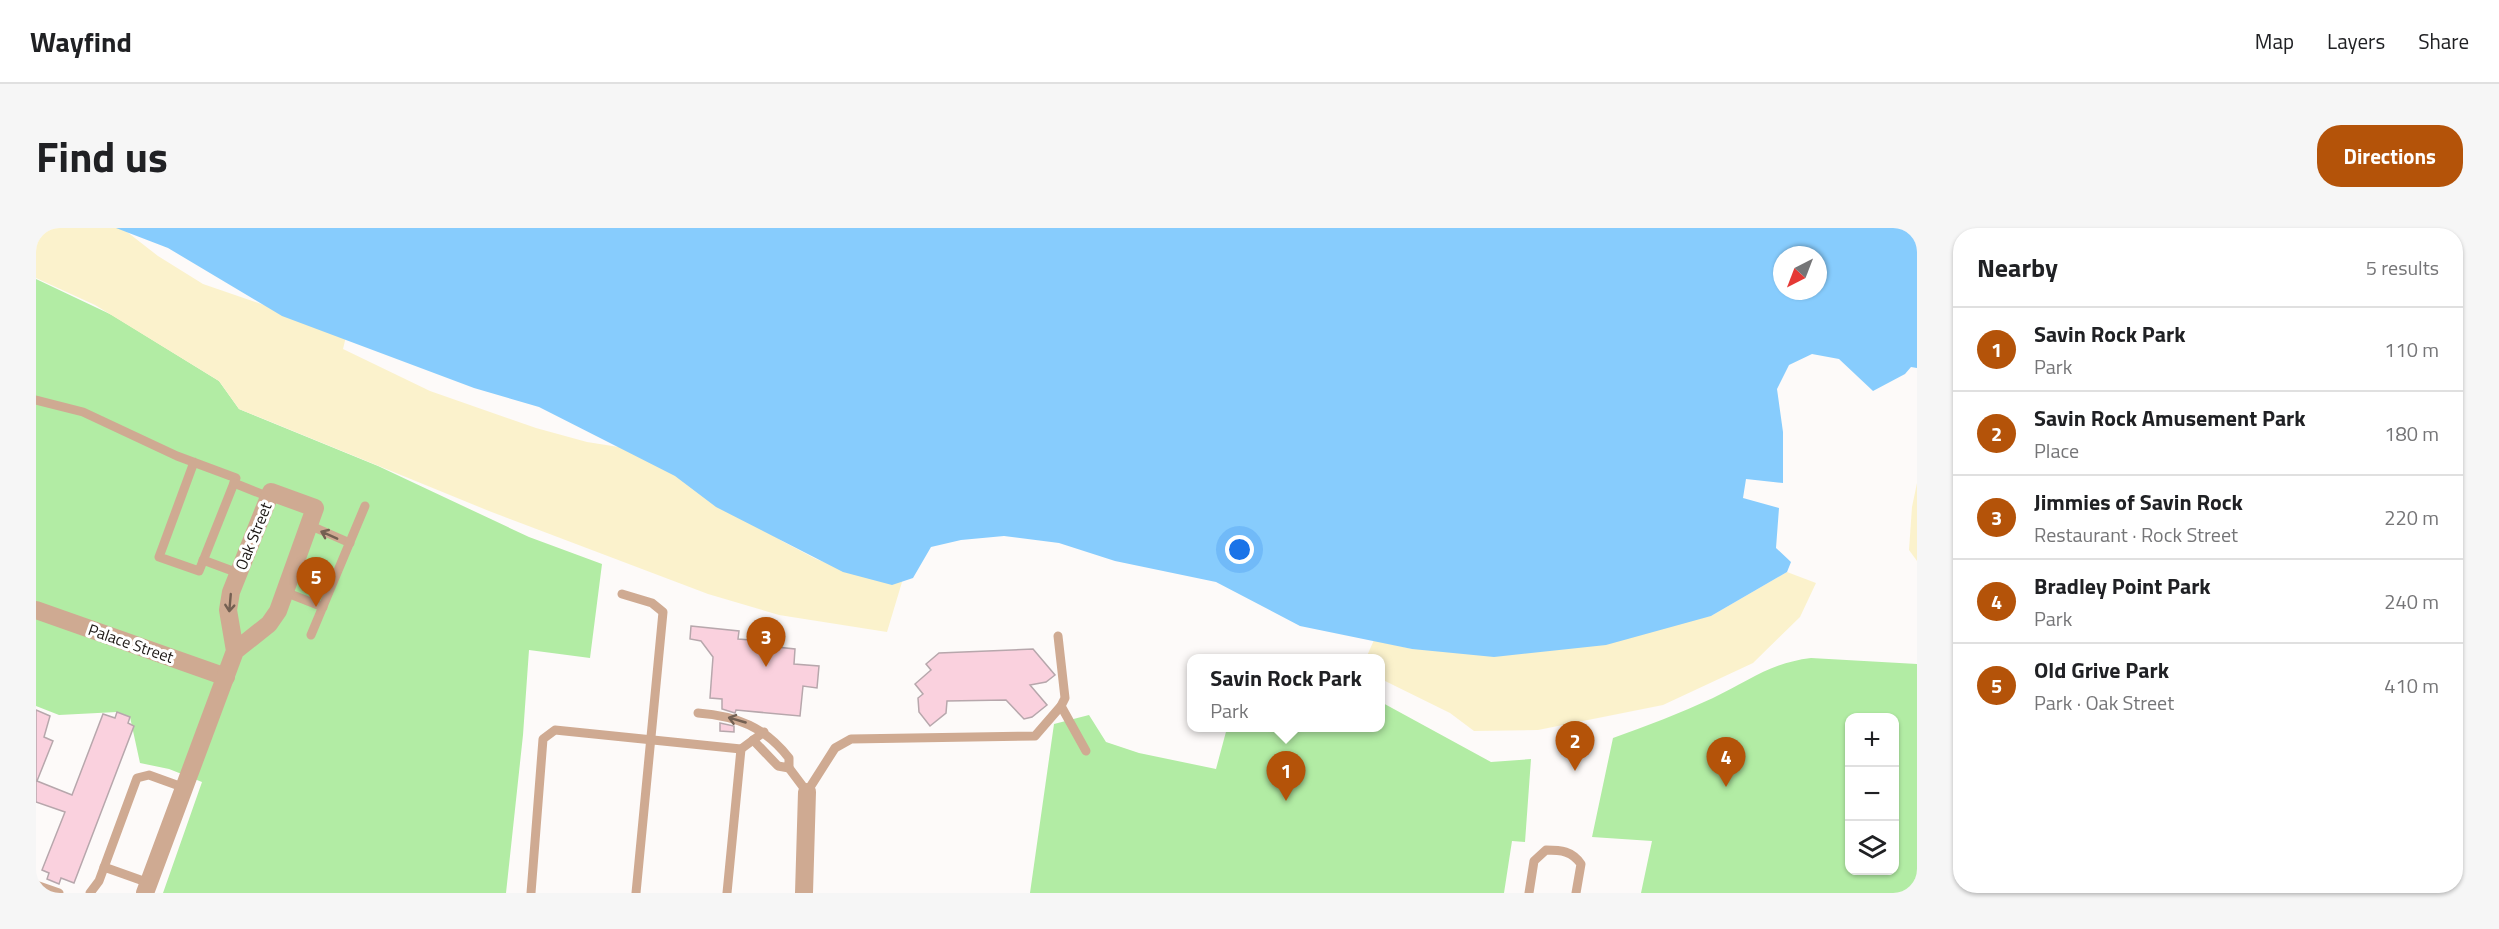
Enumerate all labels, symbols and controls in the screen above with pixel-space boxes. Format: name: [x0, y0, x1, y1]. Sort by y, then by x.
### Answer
text: Wayfind: [30, 20, 132, 63]
text: Map: [2255, 25, 2294, 57]
text: Layers: [2327, 25, 2385, 57]
text: Share: [2418, 25, 2469, 57]
text: Find us: [36, 124, 168, 188]
button: Directions: [2317, 125, 2463, 187]
north arrow: [1773, 246, 1827, 300]
text: Nearby: [1977, 248, 2058, 287]
text: 5 results: [2366, 252, 2439, 283]
text: Savin Rock Park: [2034, 317, 2185, 351]
text: 1: [1991, 334, 2002, 365]
text: 110 m: [2384, 334, 2439, 365]
text: Park: [2034, 351, 2072, 382]
text: Savin Rock Amusement Park: [2034, 401, 2306, 435]
text: 2: [1991, 418, 2002, 449]
text: 180 m: [2384, 418, 2439, 449]
text: Place: [2034, 435, 2079, 466]
text: Jimmies of Savin Rock: [2034, 485, 2243, 519]
street label: Oak Street: [229, 498, 278, 573]
text: 3: [1991, 502, 2002, 533]
text: 220 m: [2384, 502, 2439, 533]
text: Restaurant · Rock Street: [2034, 519, 2238, 550]
one-way arrow: [320, 528, 338, 539]
your location: [1225, 535, 1254, 564]
pin: 5: [296, 558, 336, 607]
text: Bradley Point Park: [2034, 569, 2211, 603]
text: 4: [1991, 586, 2002, 617]
text: 240 m: [2384, 586, 2439, 617]
one-way arrow: [224, 593, 235, 613]
text: Park: [2034, 603, 2072, 634]
street label: Palace Street: [85, 617, 177, 669]
pin: 3: [746, 618, 786, 667]
text: Old Grive Park: [2034, 653, 2169, 687]
popup: [1187, 654, 1385, 732]
text: Savin Rock Park: [1210, 661, 1362, 695]
text: 5: [1991, 670, 2002, 701]
text: 410 m: [2384, 670, 2439, 701]
text: Park · Oak Street: [2034, 687, 2174, 718]
text: Park: [1210, 695, 1249, 726]
map controls: [1845, 713, 1899, 875]
button: +: [1845, 713, 1899, 767]
one-way arrow: [728, 714, 747, 725]
pin: 2: [1556, 722, 1594, 771]
pin: 4: [1706, 738, 1746, 787]
pin: 1: [1266, 752, 1306, 801]
button: −: [1845, 767, 1899, 821]
button: layers: [1845, 821, 1899, 875]

